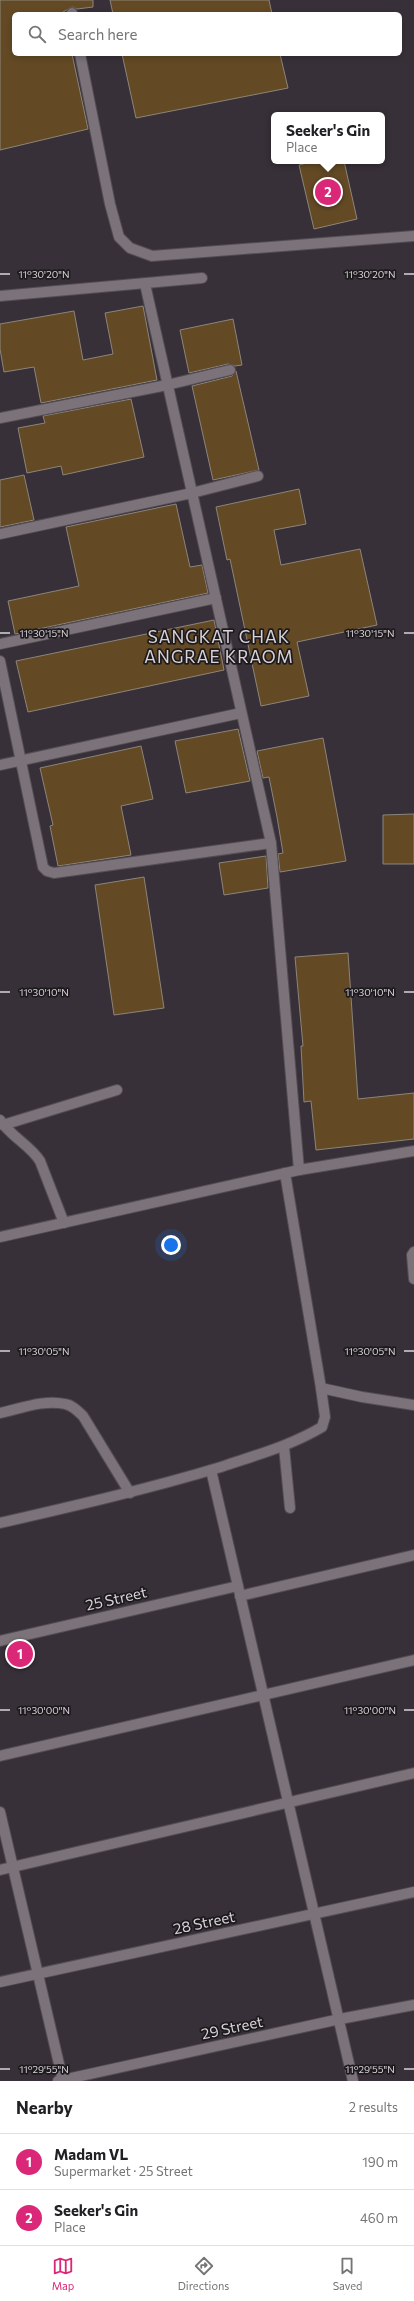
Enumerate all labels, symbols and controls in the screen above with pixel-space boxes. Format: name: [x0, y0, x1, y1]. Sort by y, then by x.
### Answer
search box: [12, 12, 402, 56]
icon: search: [26, 23, 48, 45]
text: Search here: [58, 25, 137, 43]
popup: [271, 112, 385, 164]
text: Seeker's Gin: [286, 121, 370, 139]
text: Place: [286, 139, 317, 155]
pin: 2: [315, 177, 341, 207]
text: 11°30'20"N: [19, 268, 69, 280]
text: 11°30'20"N: [345, 268, 395, 280]
district label: SANGKAT CHAK ANGRAE KRAOM: [144, 626, 294, 667]
text: 11°30'15"N: [20, 627, 68, 639]
text: 11°30'15"N: [346, 627, 394, 639]
text: 11°30'10"N: [19, 986, 69, 998]
text: 11°30'10"N: [345, 986, 395, 998]
your location: [161, 1235, 181, 1255]
text: 11°30'05"N: [18, 1345, 70, 1357]
text: 11°30'05"N: [344, 1345, 396, 1357]
street label: 25 Street: [84, 1582, 148, 1614]
pin: 1: [7, 1639, 33, 1669]
text: 11°30'00"N: [18, 1704, 70, 1716]
text: 11°30'00"N: [344, 1704, 396, 1716]
street label: 28 Street: [171, 1907, 237, 1937]
street label: 29 Street: [199, 2012, 265, 2042]
text: 11°29'55"N: [19, 2063, 69, 2075]
text: 11°29'55"N: [345, 2063, 395, 2075]
text: Nearby: [16, 2097, 73, 2118]
text: 2 results: [349, 2099, 398, 2115]
text: Madam VL: [54, 2145, 128, 2163]
text: 1: [26, 2154, 32, 2170]
text: 190 m: [362, 2154, 398, 2170]
text: Supermarket · 25 Street: [54, 2163, 193, 2179]
text: Seeker's Gin: [54, 2201, 138, 2219]
text: 2: [25, 2210, 33, 2226]
text: 460 m: [360, 2210, 398, 2226]
text: Place: [54, 2219, 86, 2235]
tab: Map: [52, 2255, 74, 2292]
tab: Directions: [178, 2255, 229, 2292]
tab: Saved: [333, 2255, 362, 2292]

